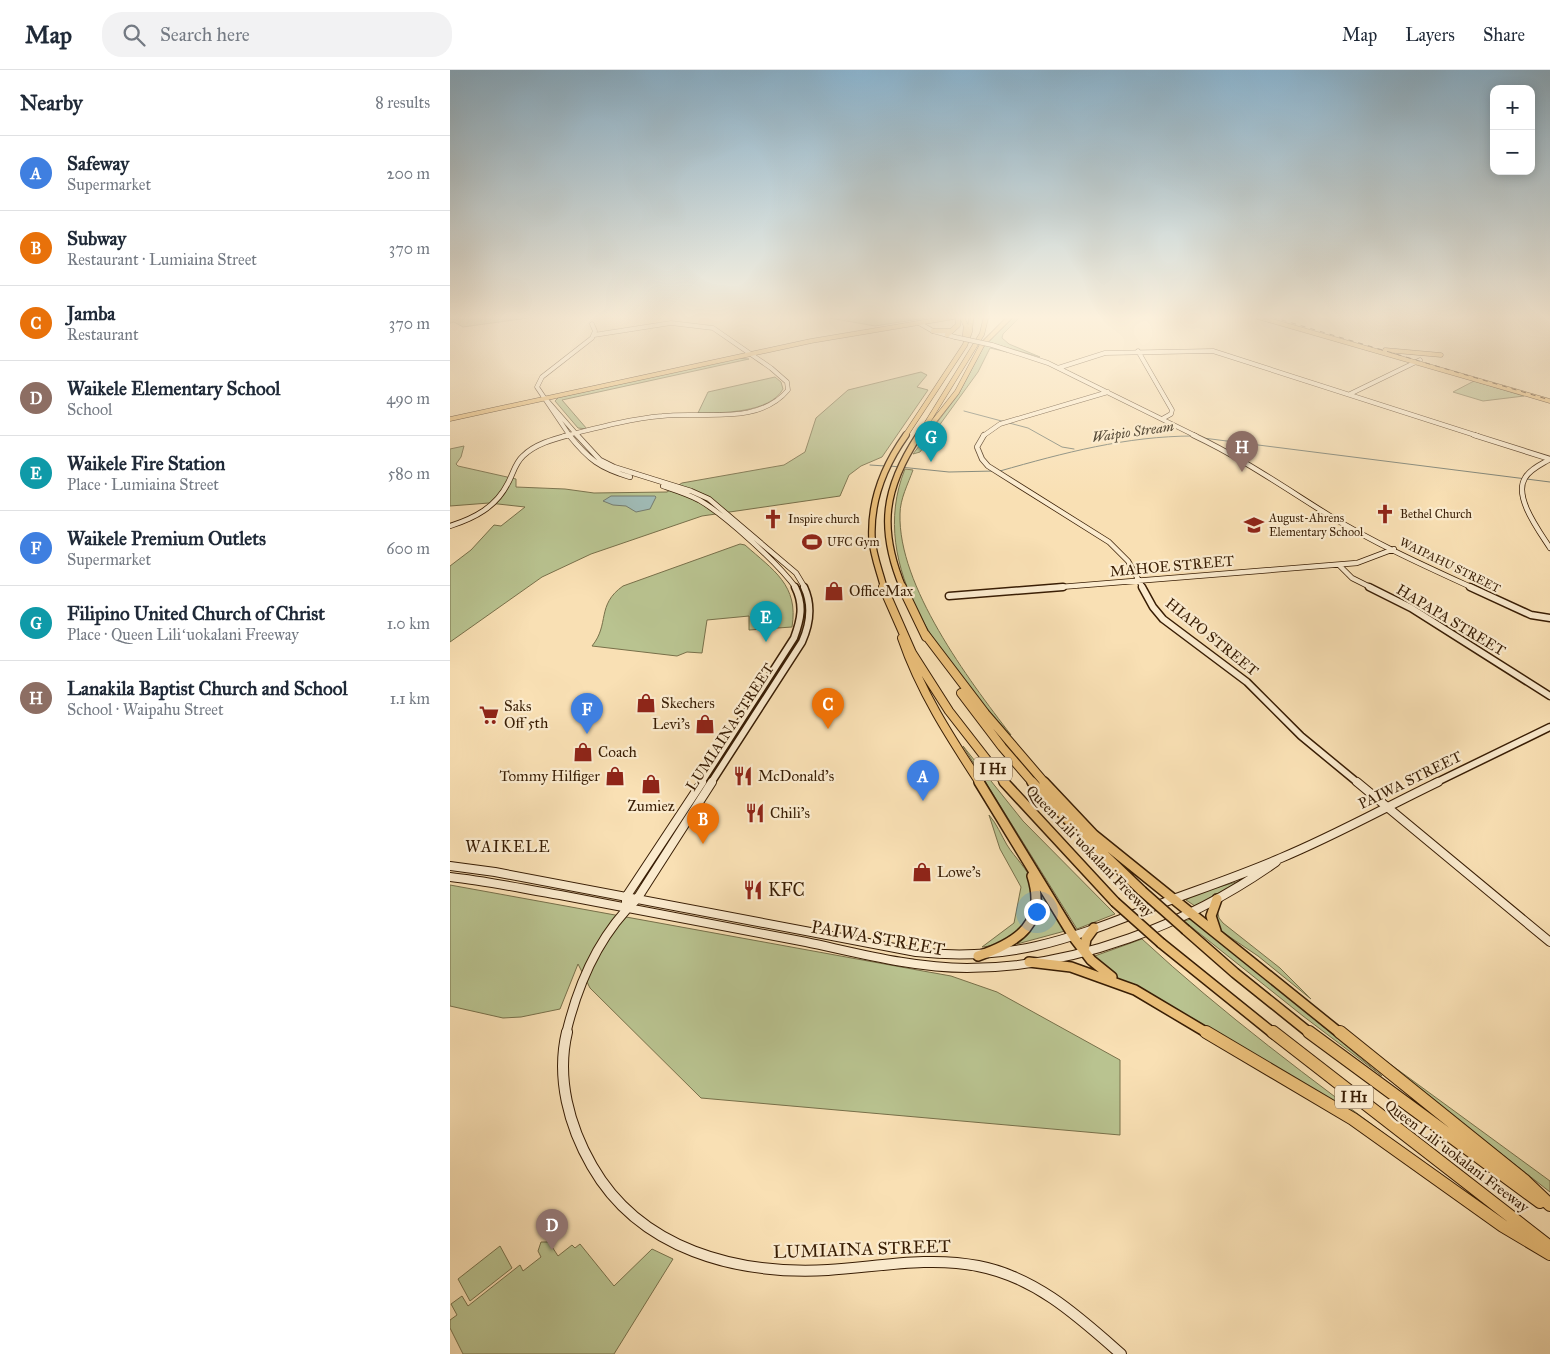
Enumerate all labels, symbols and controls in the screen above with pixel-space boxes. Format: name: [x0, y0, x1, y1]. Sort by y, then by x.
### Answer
search box: [102, 12, 452, 57]
text: Map: [25, 20, 72, 50]
icon: search: [120, 21, 148, 49]
text: Search here: [160, 23, 250, 46]
text: Map: [1342, 24, 1377, 46]
text: Layers: [1405, 24, 1455, 46]
text: Share: [1483, 24, 1525, 46]
map controls: [1490, 85, 1535, 175]
button: +: [1490, 85, 1535, 130]
text: Nearby: [20, 90, 83, 116]
text: 8 results: [375, 93, 430, 112]
button: −: [1490, 130, 1535, 175]
text: Safeway: [67, 152, 129, 175]
text: A: [31, 164, 41, 183]
text: 200 m: [387, 164, 430, 183]
text: Supermarket: [67, 175, 151, 194]
text: Subway: [67, 227, 126, 250]
text: B: [31, 239, 41, 258]
text: 370 m: [389, 239, 430, 258]
text: Restaurant · Lumiaina Street: [67, 250, 257, 269]
text: Jamba: [67, 302, 115, 325]
text: C: [31, 314, 41, 333]
text: 370 m: [389, 314, 430, 333]
text: Restaurant: [67, 325, 139, 344]
text: Waikele Elementary School: [67, 377, 280, 400]
text: D: [30, 389, 42, 408]
text: 490 m: [386, 389, 430, 408]
text: School: [67, 400, 112, 419]
water label: Waipio Stream: [1091, 418, 1175, 447]
pin: G: [915, 421, 947, 462]
pin: H: [1226, 431, 1258, 472]
text: Waikele Fire Station: [67, 452, 225, 475]
text: E: [30, 464, 42, 483]
text: 580 m: [388, 464, 430, 483]
text: Place · Lumiaina Street: [67, 475, 219, 494]
church icon: Bethel Church: [1374, 503, 1396, 525]
place label: Bethel Church: [1400, 507, 1472, 521]
church icon: Inspire church: [762, 508, 784, 530]
place label: August-Ahrens Elementary School: [1268, 511, 1364, 539]
place label: Inspire church: [788, 512, 860, 526]
school or university icon: August-Ahrens Elementary School: [1243, 514, 1265, 536]
text: Waikele Premium Outlets: [67, 527, 266, 550]
sports icon: UFC Gym: [801, 531, 823, 553]
place label: UFC Gym: [827, 535, 880, 549]
street label: WAIPAHU STREET: [1397, 535, 1503, 595]
text: F: [31, 539, 41, 558]
text: 600 m: [386, 539, 430, 558]
text: Supermarket: [67, 550, 151, 569]
street label: MAHOE STREET: [1109, 552, 1235, 580]
shop icon: OfficeMax: [823, 580, 845, 602]
street label: HAPAPA STREET: [1393, 580, 1509, 660]
place label: OfficeMax: [849, 582, 914, 600]
street label: HIAPO STREET: [1162, 594, 1262, 680]
pin: E: [750, 601, 782, 642]
text: Filipino United Church of Christ: [67, 602, 325, 625]
text: G: [30, 614, 42, 633]
text: 1.0 km: [387, 614, 430, 633]
text: Place · Queen Liliʻuokalani Freeway: [67, 625, 299, 644]
street label: LUMIAINA STREET: [682, 660, 778, 794]
text: Lanakila Baptist Church and School: [67, 677, 348, 700]
pin: C: [812, 688, 844, 729]
text: H: [29, 689, 43, 708]
text: 1.1 km: [390, 689, 430, 708]
shop icon: Skechers: [635, 692, 657, 714]
pin: F: [571, 693, 603, 734]
place label: Skechers: [661, 694, 715, 712]
place label: Saks Off 5th: [504, 697, 549, 732]
text: School · Waipahu Street: [67, 700, 224, 719]
supermarket icon: Saks Off 5th: [478, 704, 500, 726]
shop icon: Levi's: [694, 713, 716, 735]
place label: Levi's: [652, 715, 690, 733]
shop icon: Coach: [572, 741, 594, 763]
place label: Coach: [598, 743, 638, 761]
street label: PAIWA STREET: [1355, 747, 1465, 813]
road number: I H1: [974, 758, 1012, 781]
pin: A: [907, 760, 939, 801]
shop icon: Tommy Hilfiger: [604, 765, 626, 787]
restaurant icon: McDonald's: [732, 765, 754, 787]
place label: Tommy Hilfiger: [499, 767, 600, 785]
place label: McDonald's: [758, 767, 834, 785]
shop icon: Zumiez: [640, 773, 662, 795]
street label: Queen Liliʻuokalani Freeway: [1022, 781, 1158, 921]
place label: Zumiez: [627, 797, 675, 815]
restaurant icon: Chili's: [744, 802, 766, 824]
pin: B: [687, 803, 719, 844]
place label: Chili's: [770, 804, 810, 822]
district label: WAIKELE: [465, 837, 551, 856]
shop icon: Lowe's: [911, 861, 933, 883]
place label: Lowe's: [937, 863, 981, 881]
restaurant icon: KFC: [742, 879, 764, 901]
place label: KFC: [768, 879, 805, 901]
your location: [1024, 899, 1050, 925]
street label: PAIWA STREET: [809, 915, 947, 961]
road number: I H1: [1335, 1086, 1373, 1108]
street label: Queen Liliʻuokalani Freeway: [1381, 1096, 1533, 1217]
pin: D: [536, 1209, 568, 1250]
street label: LUMIAINA STREET: [773, 1235, 951, 1263]

